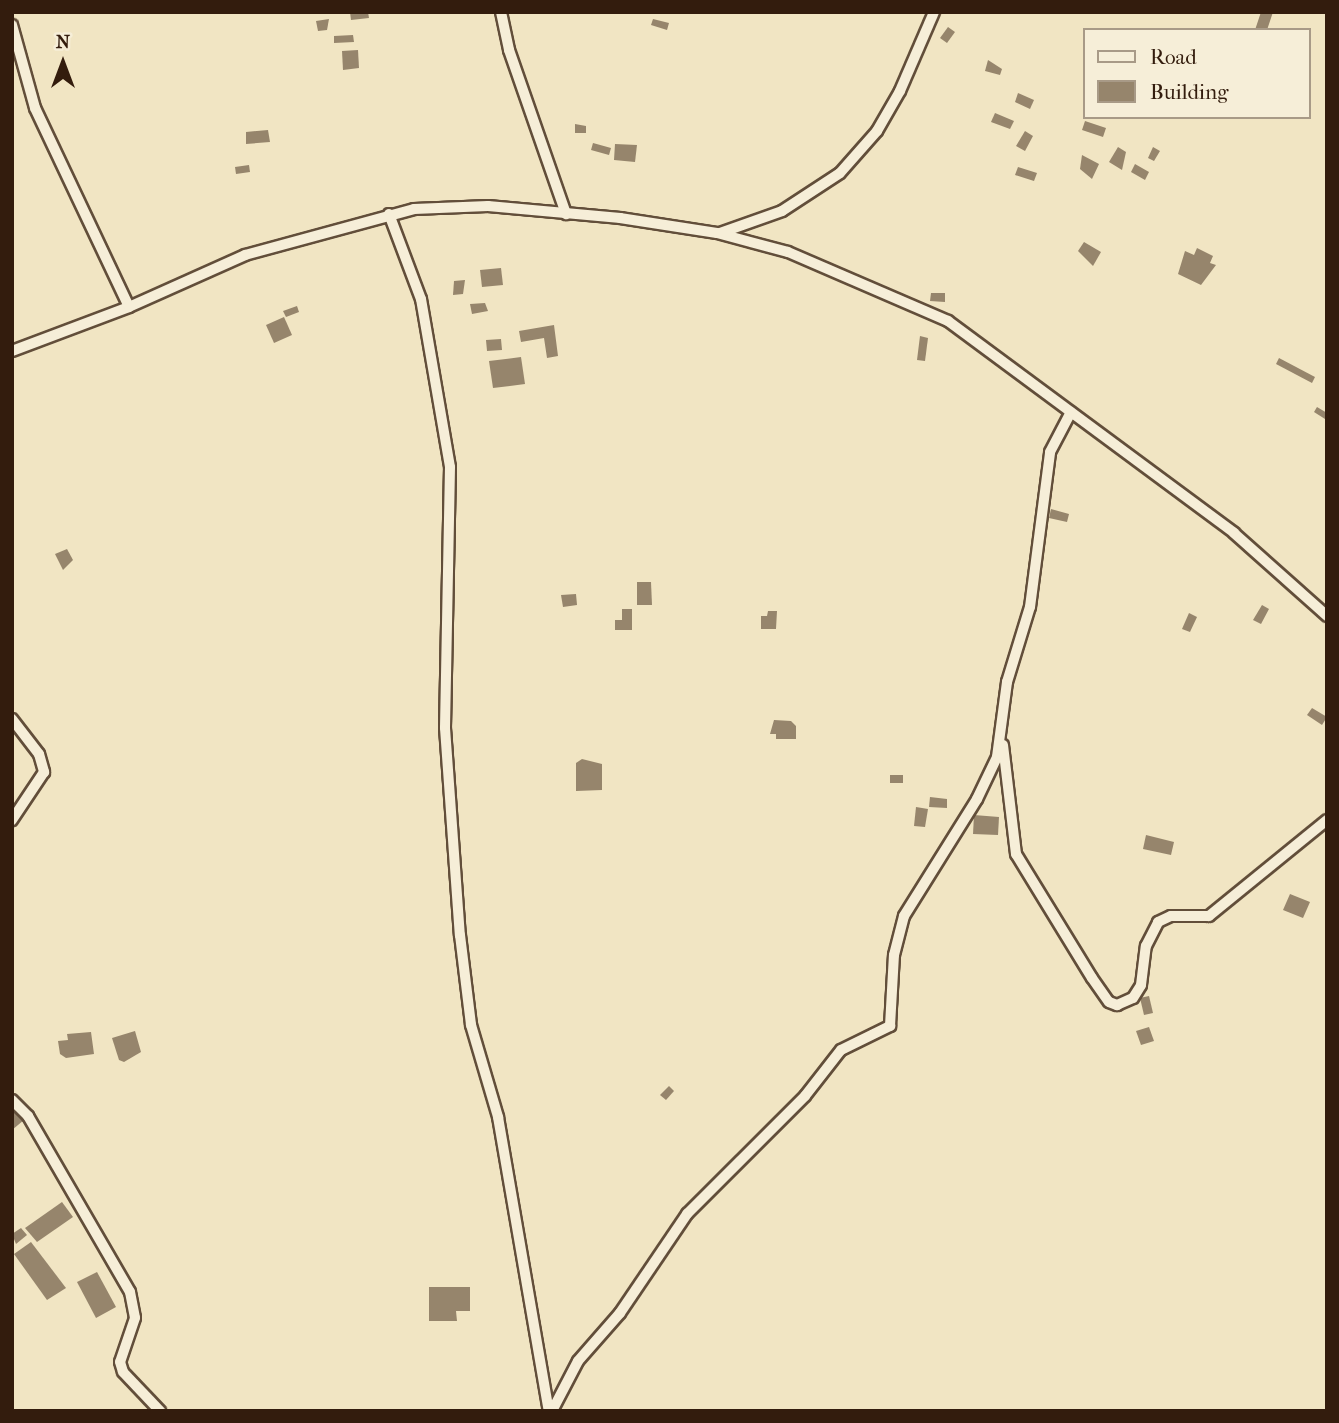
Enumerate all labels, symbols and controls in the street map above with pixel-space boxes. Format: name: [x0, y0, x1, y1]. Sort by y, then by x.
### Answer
north arrow: [28, 28, 98, 98]
legend: [1084, 28, 1311, 119]
text: N: [56, 31, 70, 53]
text: Road: [1150, 45, 1197, 69]
text: Building: [1150, 80, 1228, 104]

